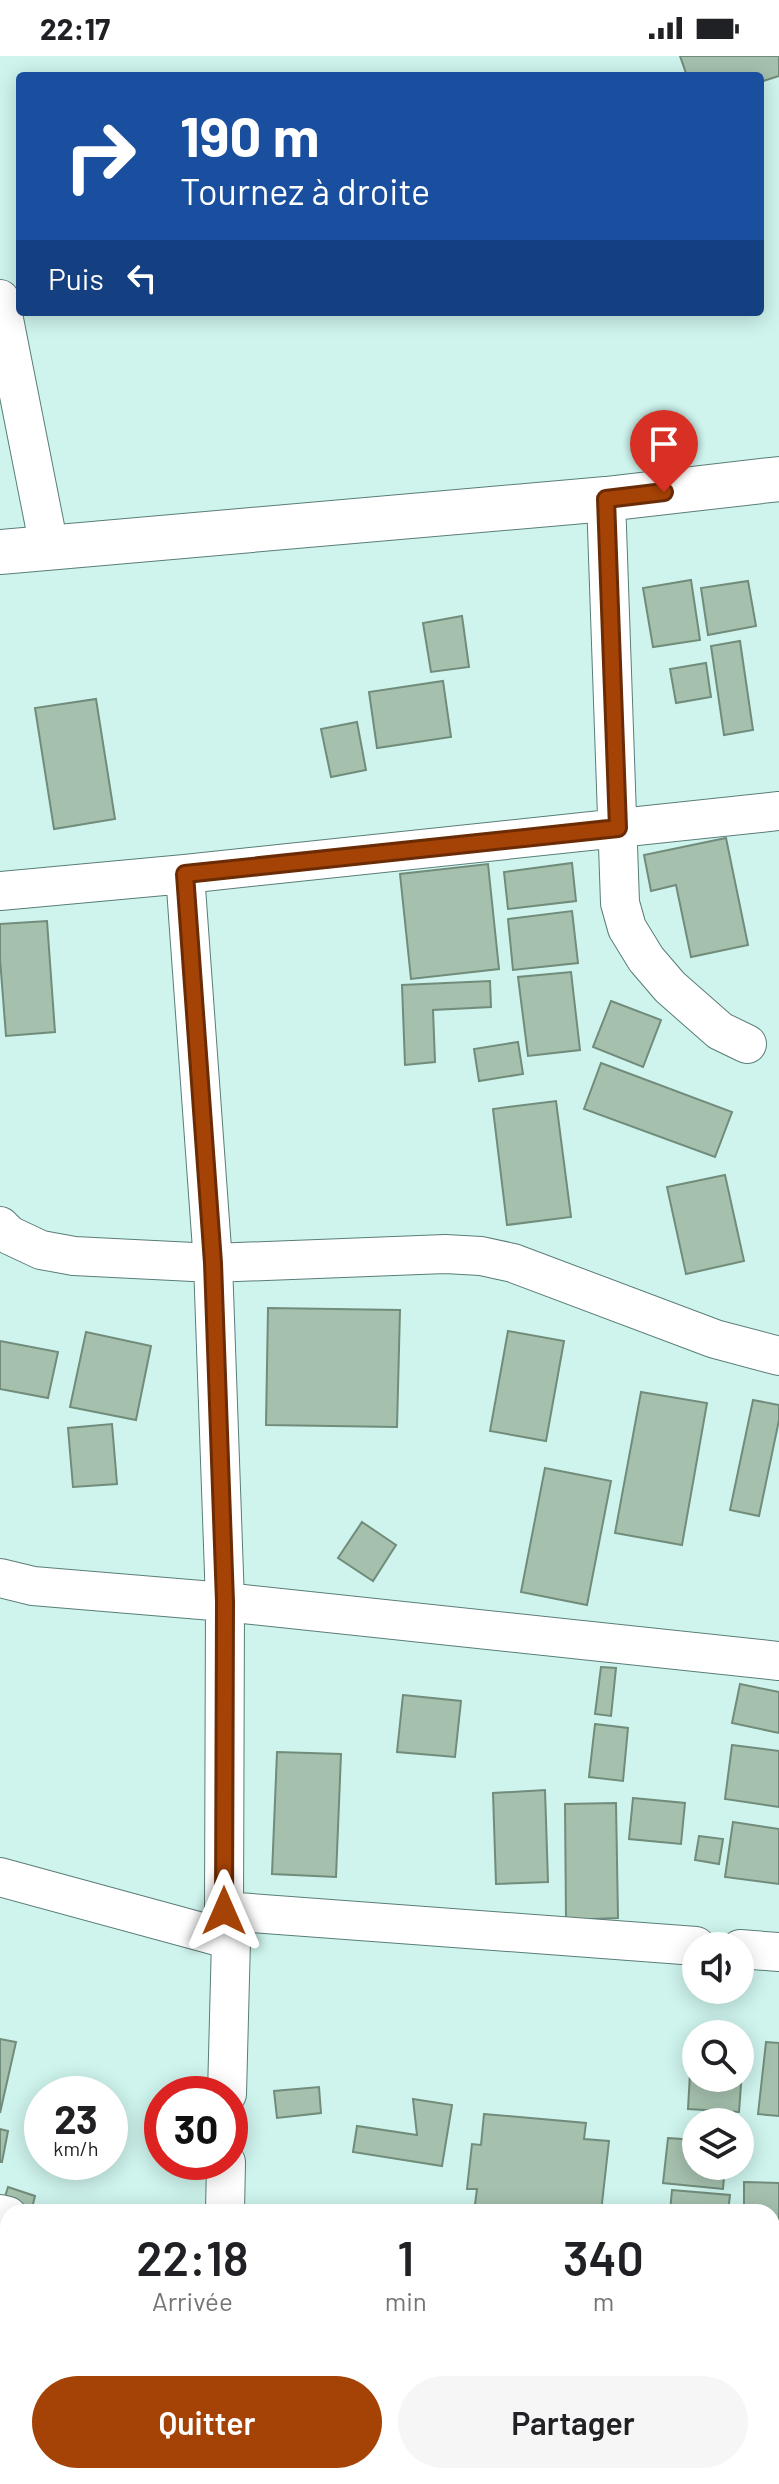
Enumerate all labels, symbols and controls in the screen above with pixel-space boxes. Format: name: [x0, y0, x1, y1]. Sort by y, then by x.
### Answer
text: 22:17: [40, 10, 110, 46]
text: 190 m: [180, 101, 319, 168]
icon: right: [48, 104, 152, 208]
text: Tournez à droite: [180, 169, 430, 212]
icon: left: [120, 256, 164, 300]
text: Puis: [48, 260, 104, 296]
pin: [630, 410, 698, 492]
icon: arrive: [642, 422, 686, 466]
position arrow: [182, 1869, 266, 1953]
map controls: [682, 1932, 754, 2180]
button: sound: [682, 1932, 754, 2004]
button: search: [682, 2020, 754, 2092]
speed limit sign: 30: [144, 2076, 248, 2180]
text: 23: [54, 2094, 98, 2142]
button: layers: [682, 2108, 754, 2180]
text: km/h: [53, 2136, 99, 2160]
text: 22:18: [136, 2228, 249, 2286]
text: 1: [397, 2228, 414, 2286]
text: 340: [563, 2228, 644, 2286]
text: Arrivée: [152, 2285, 233, 2316]
text: min: [385, 2285, 427, 2316]
text: m: [593, 2285, 614, 2316]
button: Quitter: [32, 2376, 382, 2468]
button: Partager: [398, 2376, 748, 2468]

